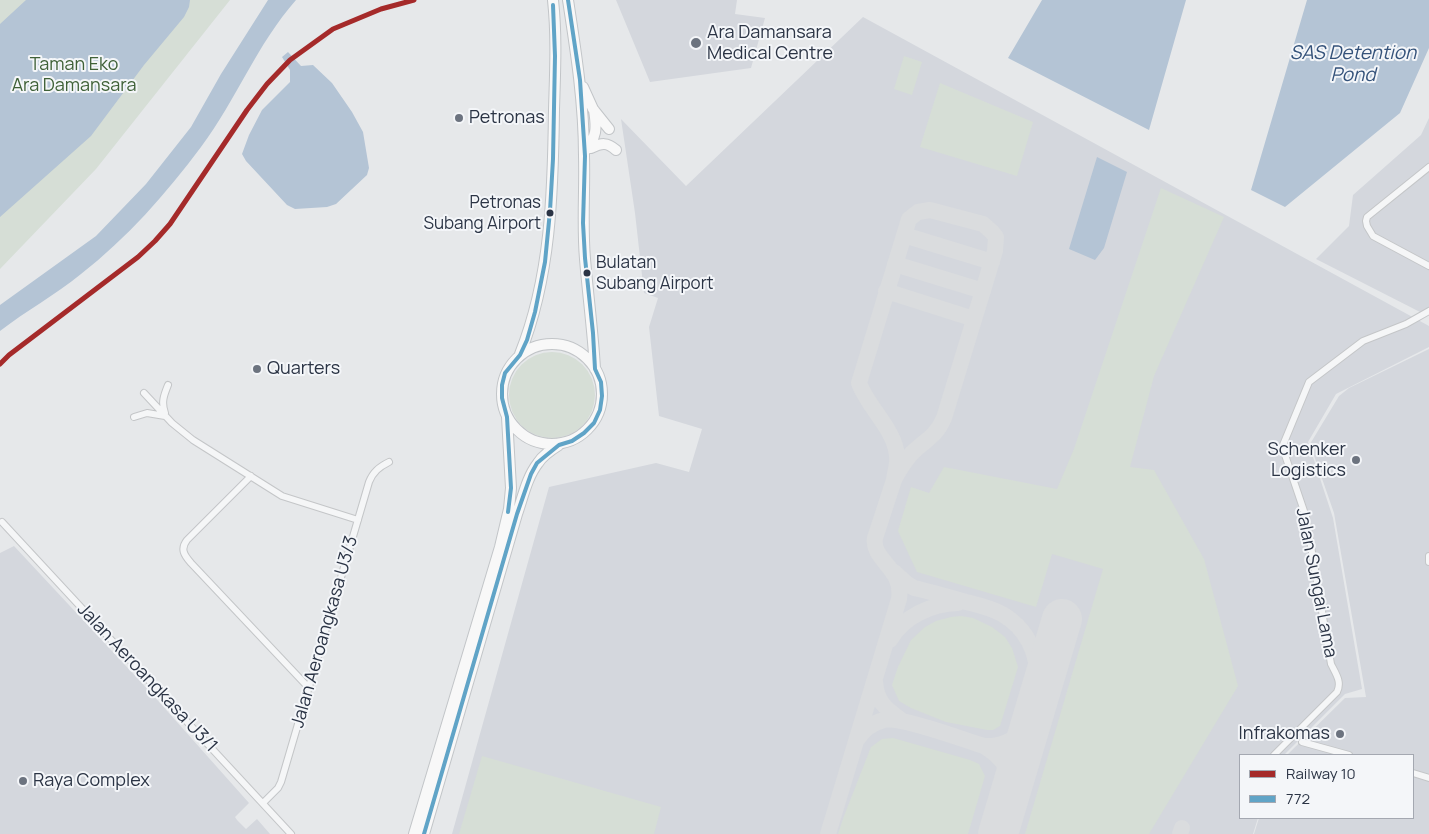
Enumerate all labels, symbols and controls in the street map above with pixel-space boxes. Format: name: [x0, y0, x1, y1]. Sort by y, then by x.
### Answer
place label: Ara Damansara Medical Centre: [707, 22, 833, 64]
marker: Ara Damansara Medical Centre: [689, 36, 703, 50]
water label: SAS Detention Pond: [1290, 43, 1416, 87]
park label: Taman Eko Ara Damansara: [12, 54, 136, 96]
place label: Petronas: [469, 107, 545, 129]
marker: Petronas: [453, 112, 465, 124]
place label: Petronas Subang Airport: [423, 193, 541, 233]
marker: Petronas Subang Airport: [545, 208, 555, 218]
place label: Bulatan Subang Airport: [596, 253, 714, 293]
marker: Bulatan Subang Airport: [582, 268, 592, 278]
place label: Quarters: [267, 358, 340, 380]
marker: Quarters: [251, 363, 263, 375]
place label: Schenker Logistics: [1268, 439, 1346, 482]
marker: Schenker Logistics: [1350, 454, 1362, 466]
street label: Jalan Sungai Lama: [1291, 506, 1341, 660]
street label: Jalan Aeroangkasa U3/3: [287, 534, 363, 730]
street label: Jalan Aeroangkasa U3/1: [72, 599, 222, 757]
place label: Infrakomas: [1238, 723, 1330, 745]
marker: Infrakomas: [1334, 728, 1346, 740]
legend: [1239, 754, 1414, 819]
text: Railway 10: [1286, 763, 1356, 784]
place label: Raya Complex: [33, 770, 150, 792]
marker: Raya Complex: [17, 775, 29, 787]
text: 772: [1286, 788, 1310, 809]

